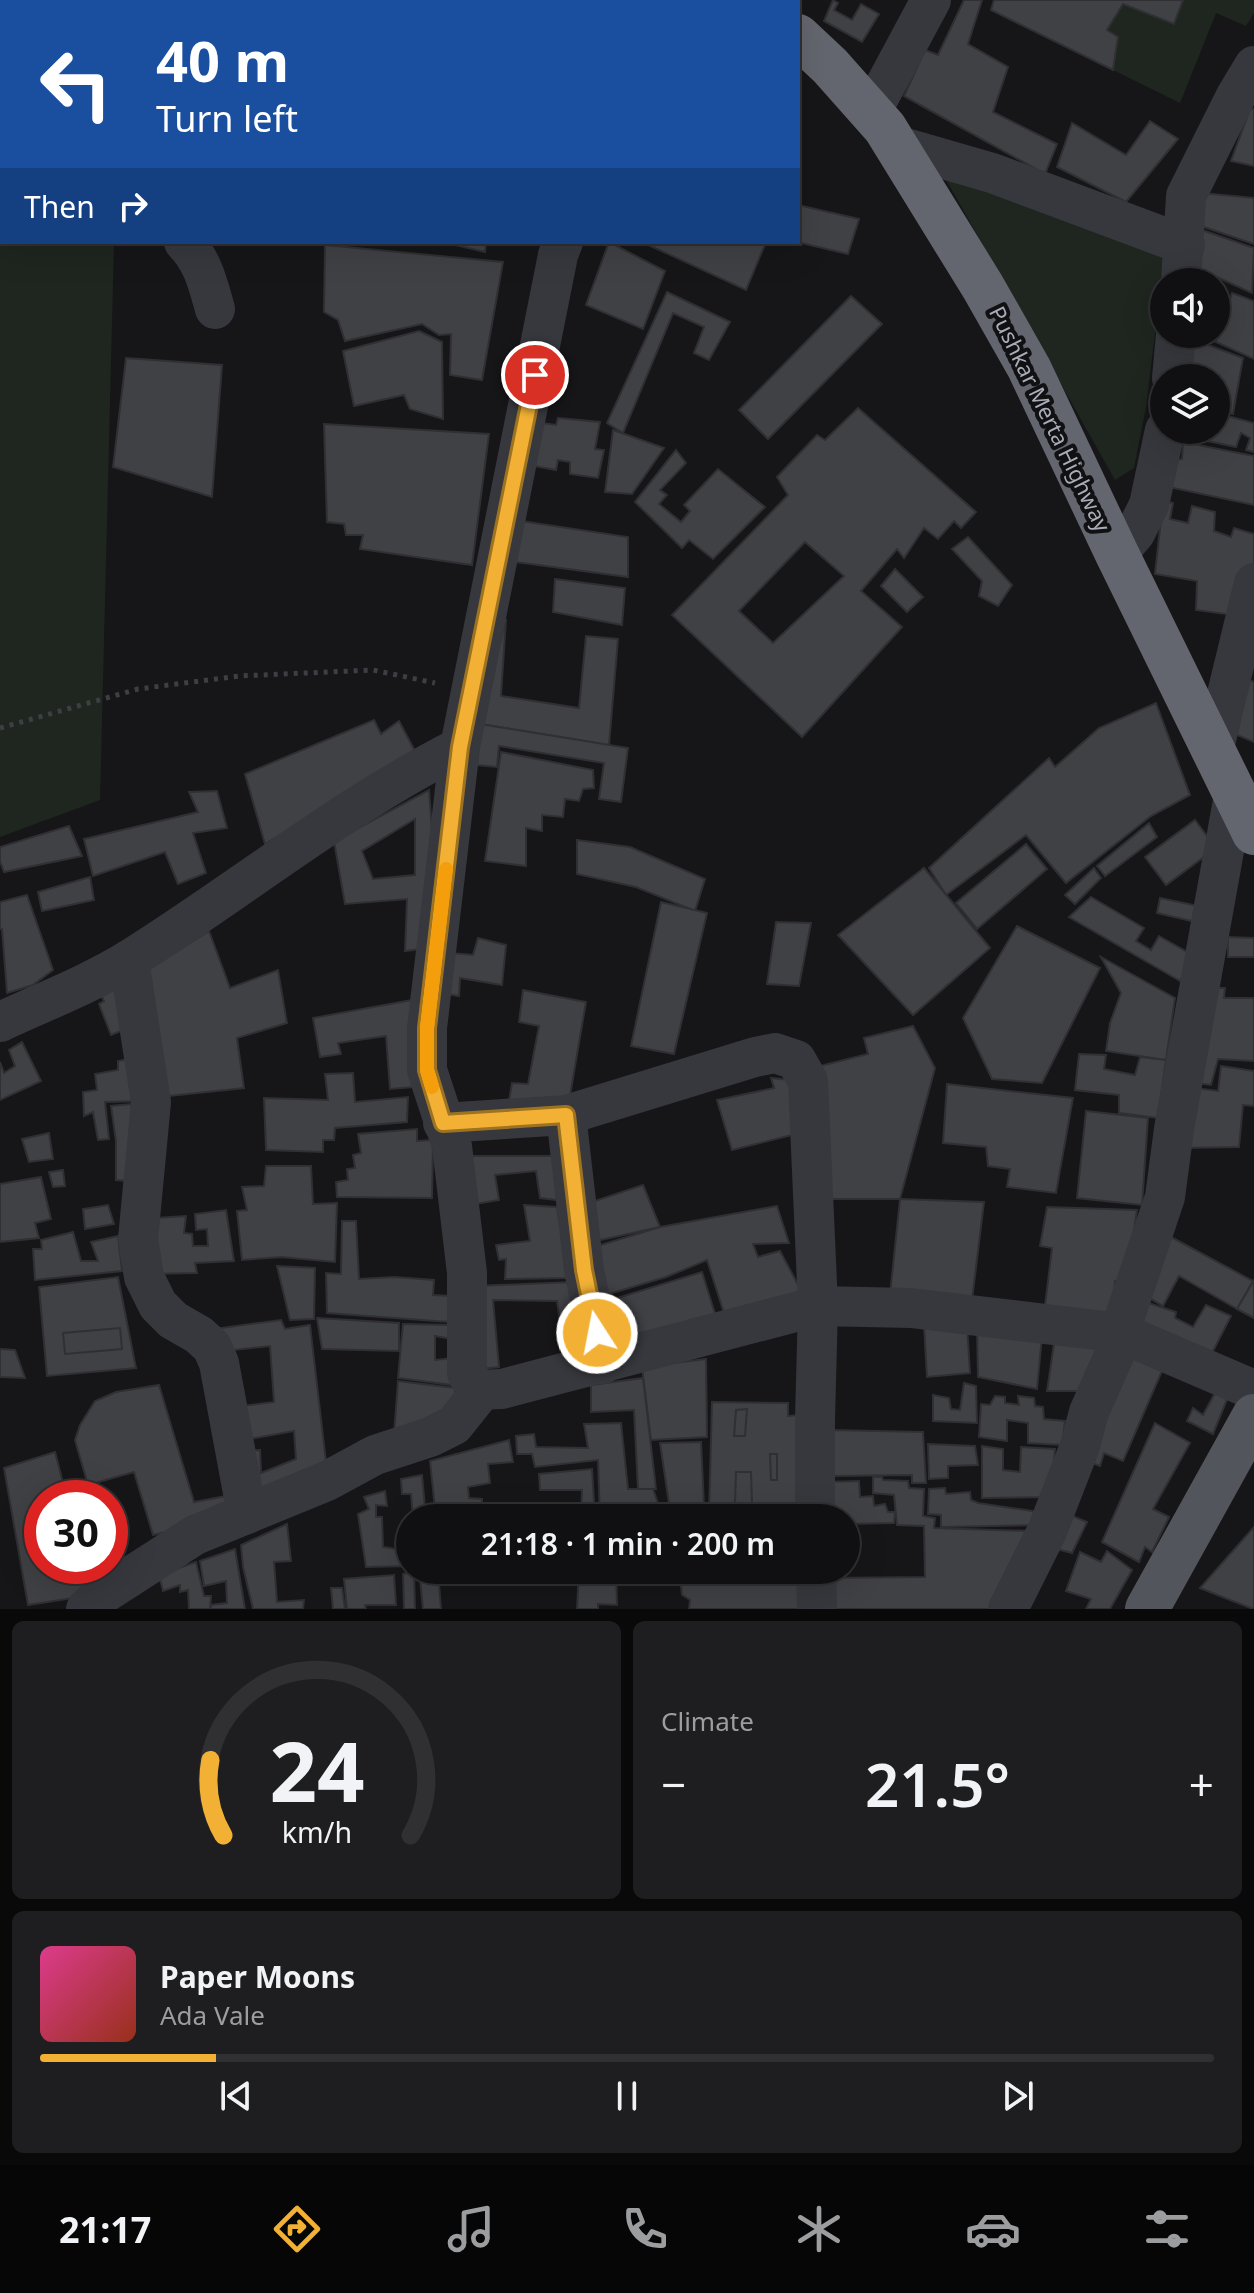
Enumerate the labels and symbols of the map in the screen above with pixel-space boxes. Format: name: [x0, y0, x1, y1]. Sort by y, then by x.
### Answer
street label: Pushkar Merta Highway: [983, 301, 1119, 537]
pin: [501, 341, 569, 409]
position arrow: [555, 1291, 639, 1375]
speed limit sign: 30: [24, 1480, 128, 1584]

